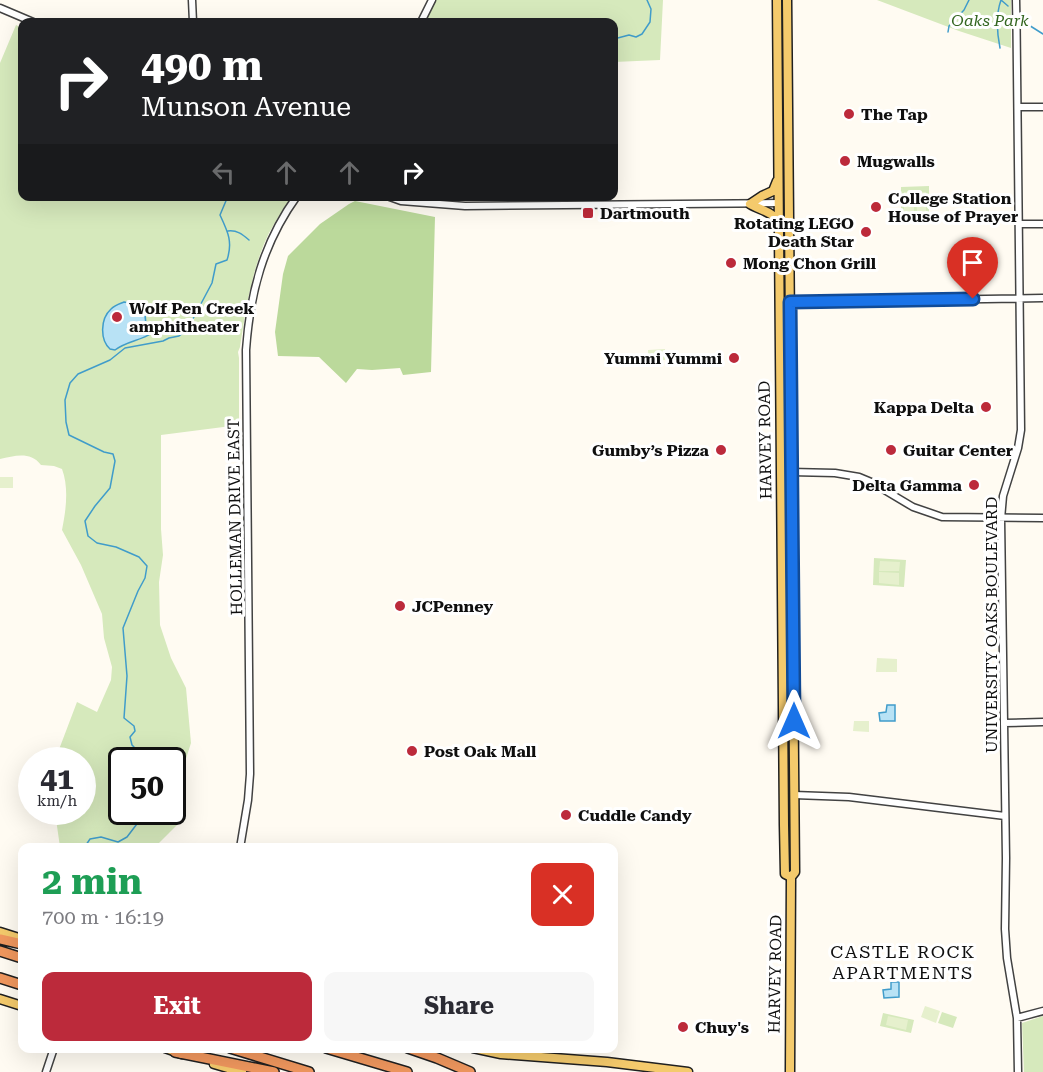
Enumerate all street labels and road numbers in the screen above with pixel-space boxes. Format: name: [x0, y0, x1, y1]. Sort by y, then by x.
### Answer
street label: HARVEY ROAD: [754, 381, 776, 499]
street label: HOLLEMAN DRIVE EAST: [224, 418, 246, 615]
street label: UNIVERSITY OAKS BOULEVARD: [982, 497, 1001, 753]
street label: HARVEY ROAD: [764, 915, 786, 1033]

